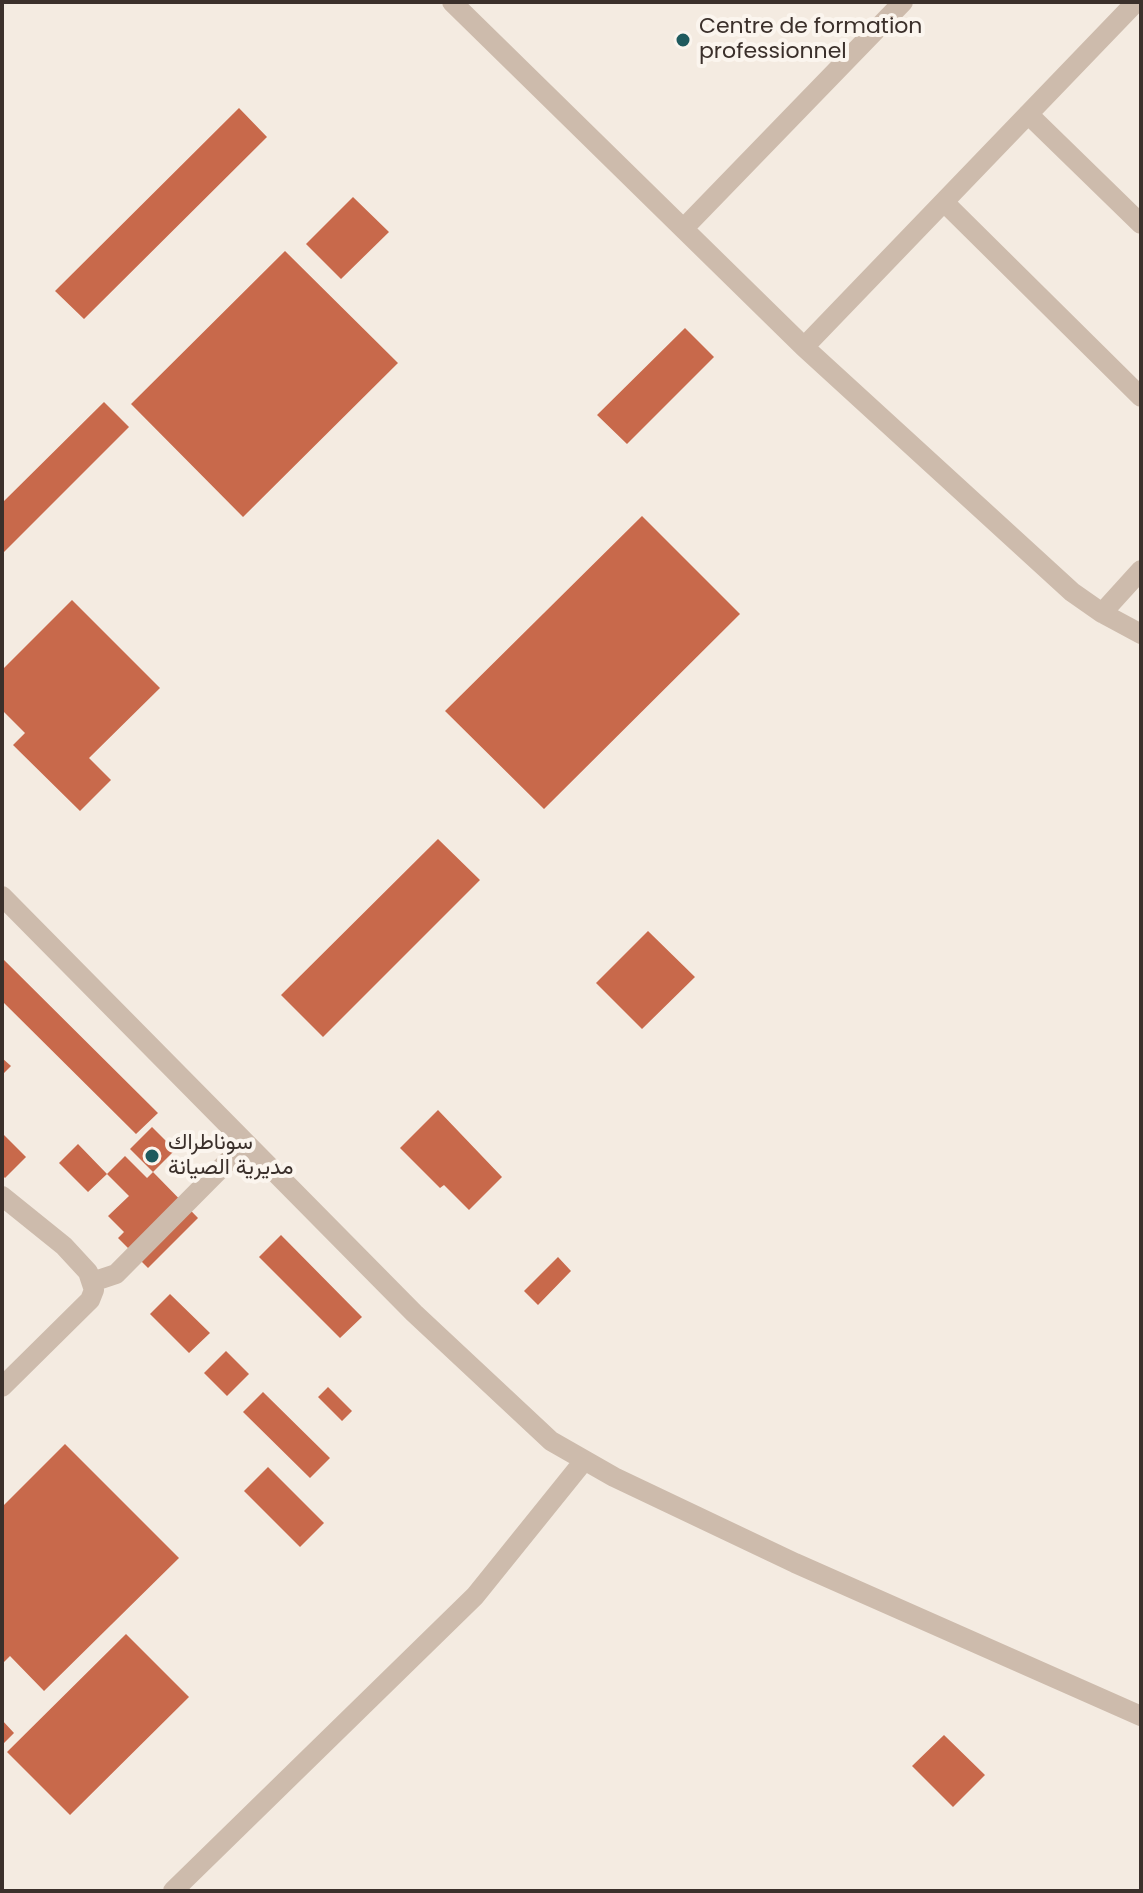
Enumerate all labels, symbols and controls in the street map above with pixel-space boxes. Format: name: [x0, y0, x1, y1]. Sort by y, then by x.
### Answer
place label: Centre de formation professionnel: [699, 14, 922, 66]
marker: Centre de formation professionnel: [674, 31, 692, 49]
place label: سوناطراك مديرية الصيانة: [168, 1130, 293, 1182]
marker: سوناطراك مديرية الصيانة: [143, 1147, 161, 1165]

